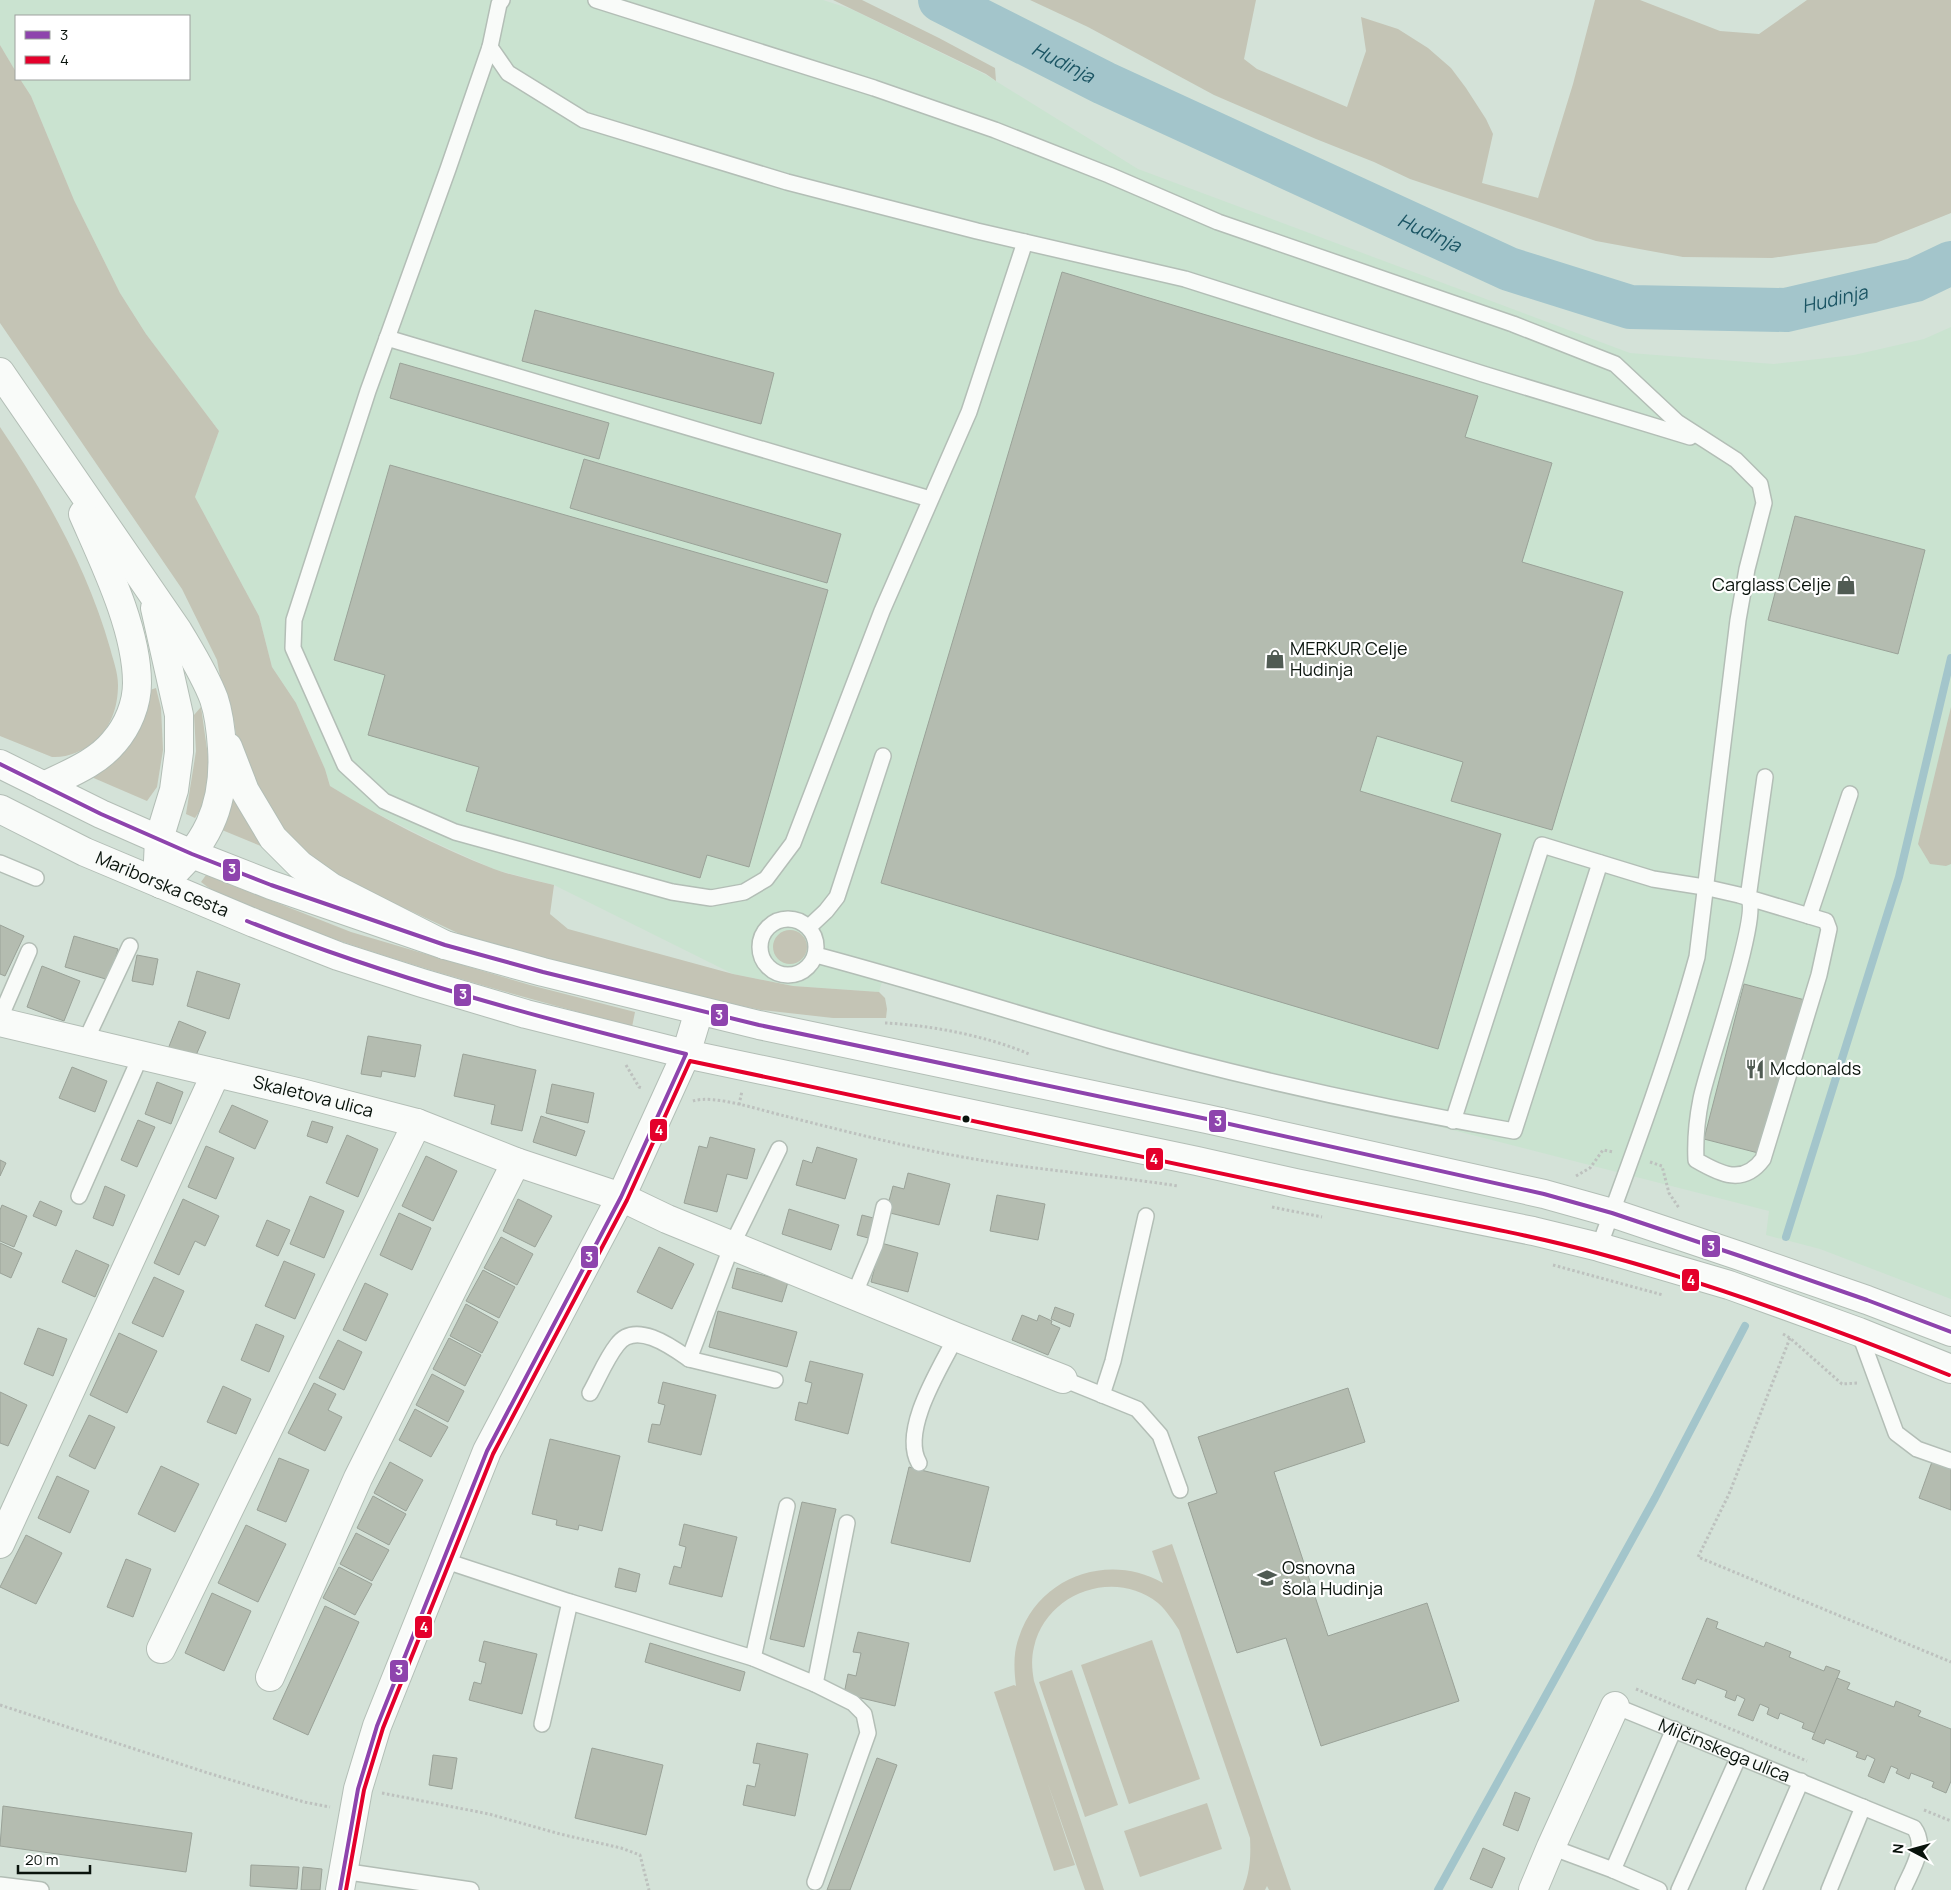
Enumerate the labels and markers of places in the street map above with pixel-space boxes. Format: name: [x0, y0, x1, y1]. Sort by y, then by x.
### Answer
place label: Carglass Celje: [1712, 572, 1831, 596]
shop icon: Carglass Celje: [1835, 574, 1857, 596]
place label: MERKUR Celje Hudinja: [1290, 636, 1408, 681]
shop icon: MERKUR Celje Hudinja: [1264, 648, 1286, 670]
place label: Mcdonalds: [1770, 1056, 1861, 1080]
restaurant icon: Mcdonalds: [1744, 1058, 1766, 1080]
unlabelled marker: [961, 1114, 971, 1124]
place label: Osnovna šola Hudinja: [1282, 1555, 1383, 1600]
school or university icon: Osnovna šola Hudinja: [1256, 1567, 1278, 1589]

